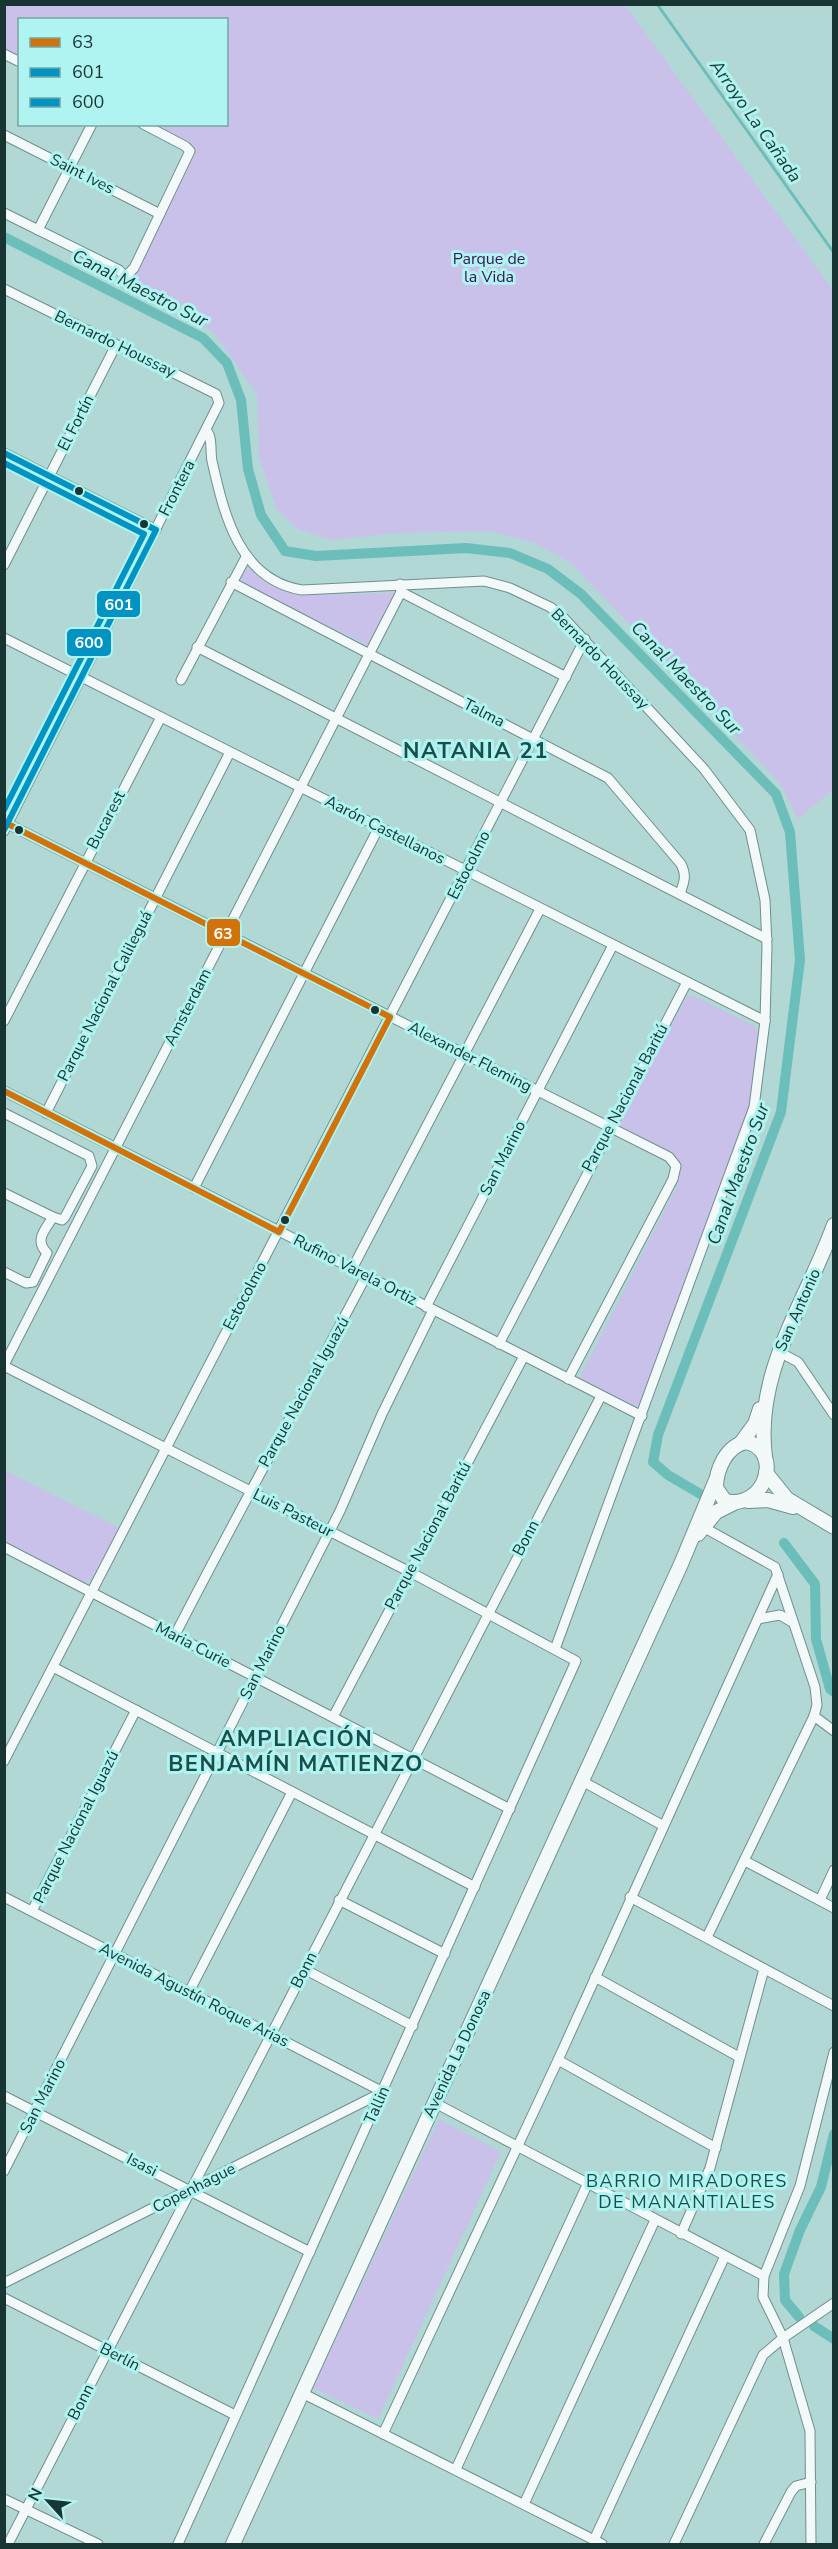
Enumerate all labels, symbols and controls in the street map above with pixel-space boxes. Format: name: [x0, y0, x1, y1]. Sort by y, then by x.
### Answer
legend: [18, 18, 228, 126]
text: 63: [72, 30, 94, 54]
water label: Arroyo La Cañada: [704, 54, 807, 187]
text: 601: [72, 60, 104, 84]
text: 600: [72, 90, 104, 114]
street label: Saint Ives: [46, 148, 118, 200]
water label: Canal Maestro Sur: [68, 243, 212, 333]
park label: Parque de la Vida: [453, 248, 525, 288]
street label: Bernardo Houssay: [51, 305, 180, 383]
street label: El Fortín: [53, 391, 99, 455]
street label: Frontera: [153, 456, 201, 520]
unlabelled marker: [73, 485, 85, 497]
unlabelled marker: [138, 518, 150, 530]
line badge: 601: [96, 590, 141, 618]
text: 601: [105, 594, 133, 616]
street label: Bernardo Houssay: [546, 604, 655, 715]
water label: Canal Maestro Sur: [626, 616, 747, 740]
line badge: 600: [66, 628, 112, 657]
text: 600: [75, 632, 103, 654]
street label: Talma: [459, 693, 509, 733]
district label: NATANIA 21: [403, 736, 549, 766]
street label: Bucarest: [82, 787, 131, 853]
street label: Aarón Castellanos: [321, 790, 449, 870]
unlabelled marker: [13, 824, 25, 836]
street label: Estocolmo: [442, 827, 496, 903]
street label: Parque Nacional Calileguá: [52, 907, 158, 1085]
line badge: 63: [206, 918, 241, 947]
text: 63: [213, 923, 233, 945]
street label: Amsterdam: [159, 965, 217, 1049]
unlabelled marker: [369, 1004, 381, 1016]
street label: Alexander Fleming: [404, 1016, 536, 1098]
street label: Parque Nacional Baritú: [577, 1020, 673, 1176]
water label: Canal Maestro Sur: [701, 1099, 775, 1248]
street label: San Marino: [475, 1117, 531, 1199]
unlabelled marker: [279, 1214, 291, 1226]
street label: Rufino Varela Ortiz: [289, 1229, 421, 1311]
street label: Estocolmo: [218, 1258, 272, 1334]
street label: San Antonio: [770, 1265, 826, 1355]
street label: Parque Nacional Iguazú: [253, 1313, 355, 1471]
street label: Parque Nacional Baritú: [380, 1458, 476, 1614]
street label: Luis Pasteur: [249, 1483, 337, 1543]
street label: Bonn: [507, 1516, 545, 1560]
street label: Maria Curie: [152, 1617, 234, 1673]
street label: San Marino: [235, 1621, 291, 1703]
district label: AMPLIACIÓN BENJAMÍN MATIENZO: [168, 1724, 424, 1779]
street label: Parque Nacional Iguazú: [28, 1747, 124, 1907]
street label: Avenida Agustín Roque Arias: [95, 1937, 293, 2053]
street label: Bonn: [286, 1948, 322, 1992]
street label: Avenida La Donosa: [418, 1986, 496, 2122]
street label: San Marino: [15, 2055, 71, 2137]
street label: Tallin: [359, 2083, 395, 2127]
street label: Isasi: [123, 2148, 161, 2182]
street label: Copenhague: [149, 2158, 239, 2218]
district label: BARRIO MIRADORES DE MANANTIALES: [586, 2169, 788, 2214]
street label: Berlín: [96, 2338, 144, 2376]
street label: Bonn: [63, 2380, 99, 2424]
north arrow: [18, 2471, 78, 2531]
text: N: [23, 2484, 48, 2505]

